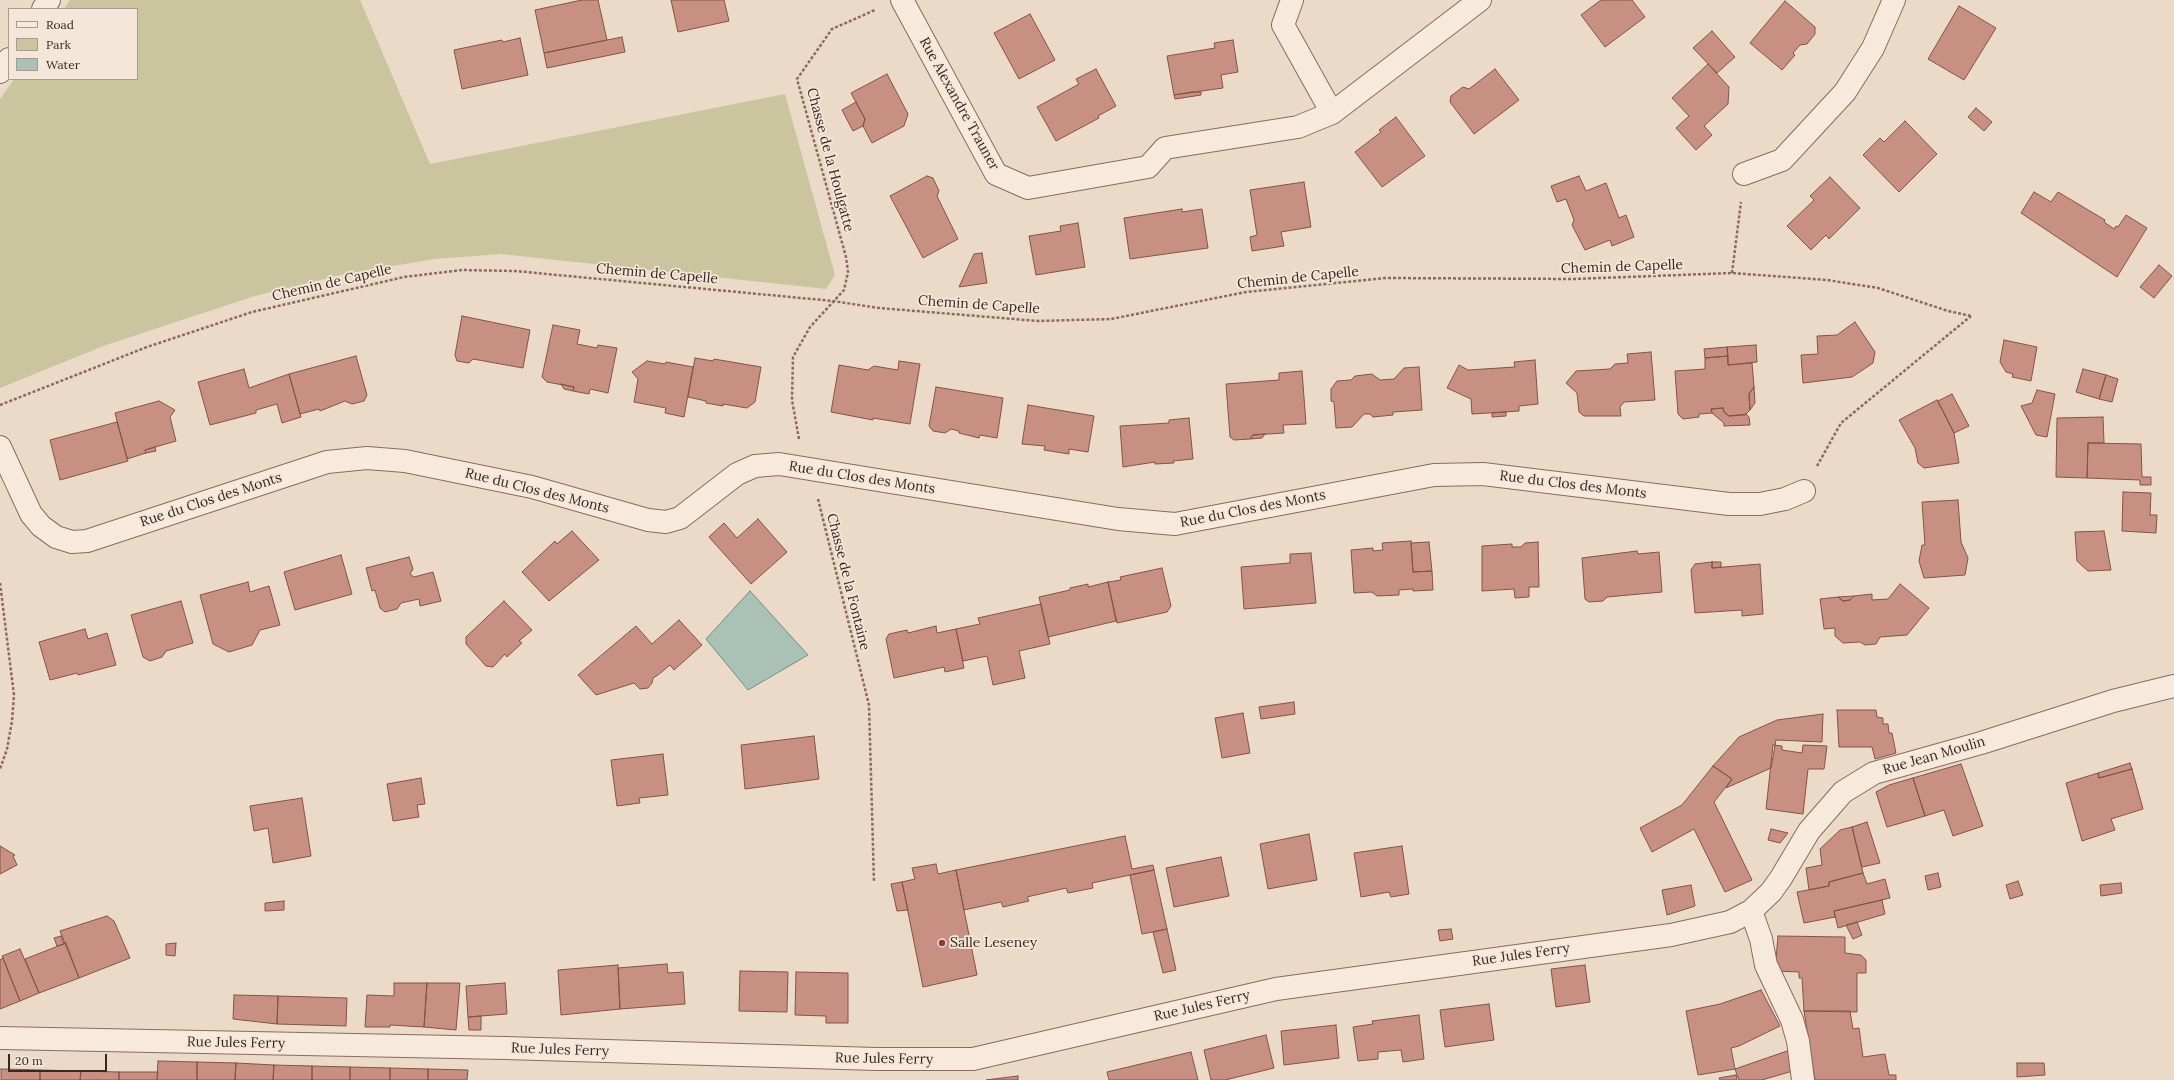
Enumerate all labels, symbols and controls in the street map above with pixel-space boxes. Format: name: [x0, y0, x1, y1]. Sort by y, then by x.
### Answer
legend: [8, 8, 138, 80]
text: Road: [46, 17, 74, 32]
street label: Rue Alexandre Trauner: [915, 34, 1003, 174]
text: Park: [46, 37, 71, 52]
text: Water: [46, 57, 80, 72]
street label: Chasse de la Houlgatte: [803, 86, 857, 234]
street label: Chemin de Capelle: [1561, 256, 1683, 278]
street label: Chemin de Capelle: [595, 260, 719, 288]
street label: Chemin de Capelle: [271, 261, 393, 305]
street label: Chemin de Capelle: [1236, 263, 1360, 293]
street label: Chemin de Capelle: [917, 292, 1041, 318]
street label: Rue du Clos des Monts: [788, 458, 936, 498]
street label: Rue du Clos des Monts: [463, 465, 611, 517]
street label: Rue du Clos des Monts: [1498, 468, 1648, 502]
street label: Rue du Clos des Monts: [138, 469, 284, 531]
street label: Rue du Clos des Monts: [1179, 487, 1327, 531]
street label: Chasse de la Fontaine: [823, 512, 873, 652]
street label: Rue Jean Moulin: [1881, 733, 1987, 779]
place label: Salle Leseney: [950, 935, 1037, 951]
marker: Salle Leseney: [937, 938, 947, 948]
street label: Rue Jules Ferry: [1471, 940, 1571, 970]
street label: Rue Jules Ferry: [1152, 987, 1252, 1025]
street label: Rue Jules Ferry: [187, 1034, 285, 1052]
street label: Rue Jules Ferry: [511, 1040, 609, 1060]
scale bar: [10, 1046, 109, 1072]
street label: Rue Jules Ferry: [835, 1050, 933, 1068]
text: 20 m: [15, 1053, 43, 1068]

